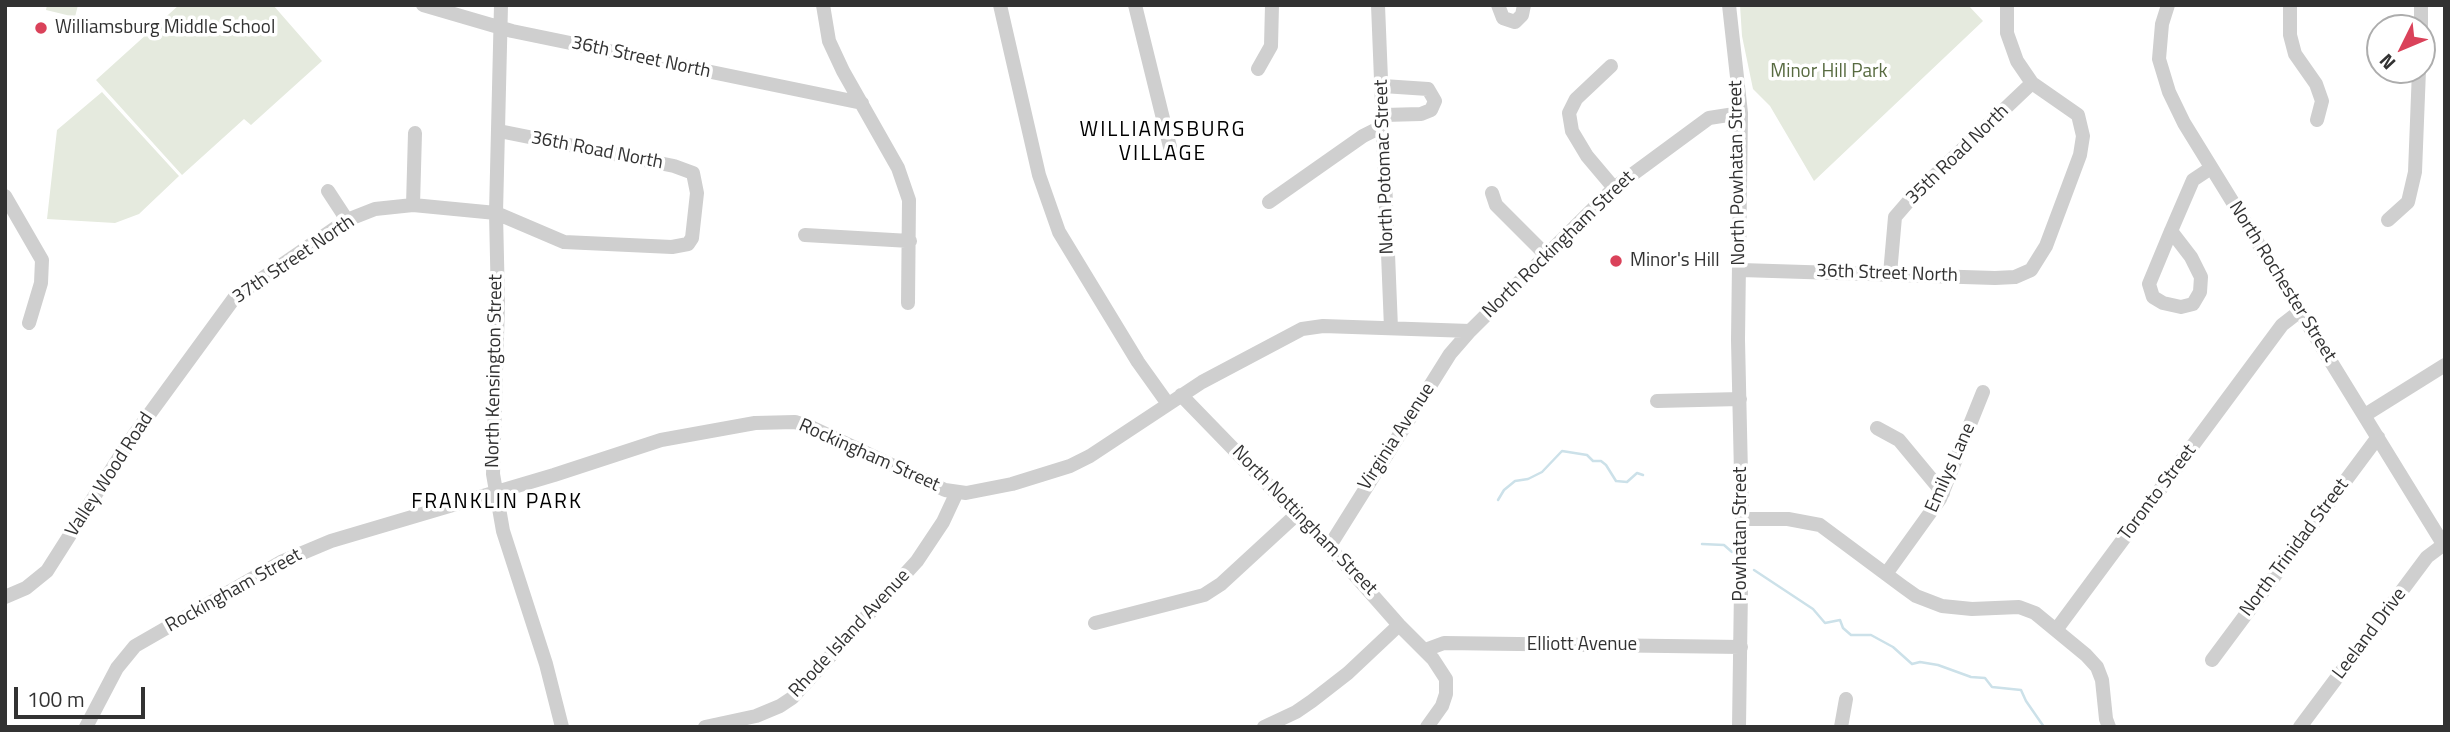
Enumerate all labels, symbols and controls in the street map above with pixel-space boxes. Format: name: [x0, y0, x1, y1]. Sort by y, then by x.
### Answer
north arrow: [2366, 14, 2436, 84]
place label: Williamsburg Middle School: [55, 17, 275, 39]
marker: Williamsburg Middle School: [33, 20, 49, 36]
street label: 36th Street North: [569, 32, 713, 84]
text: N: [2372, 48, 2402, 77]
park label: Minor Hill Park: [1770, 61, 1888, 83]
street label: North Potomac Street: [1371, 79, 1399, 255]
street label: North Powhatan Street: [1725, 80, 1751, 266]
street label: 35th Road North: [1902, 100, 2014, 210]
district label: WILLIAMSBURG VILLAGE: [1081, 118, 1245, 168]
street label: 36th Road North: [529, 127, 665, 175]
street label: North Rockingham Street: [1478, 167, 1640, 323]
street label: North Rochester Street: [2223, 198, 2341, 366]
street label: 37th Street North: [229, 211, 359, 309]
place label: Minor's Hill: [1630, 250, 1720, 272]
marker: Minor's Hill: [1608, 253, 1624, 269]
street label: 36th Street North: [1816, 260, 1958, 288]
street label: North Kensington Street: [482, 274, 508, 468]
street label: Virginia Avenue: [1354, 379, 1440, 495]
street label: Valley Wood Road: [61, 409, 159, 541]
street label: Rockingham Street: [795, 415, 943, 497]
street label: Emilys Lane: [1921, 420, 1981, 516]
street label: Toronto Street: [2114, 440, 2202, 546]
street label: North Nottingham Street: [1227, 441, 1381, 601]
street label: Powhatan Street: [1730, 467, 1752, 601]
street label: North Trinidad Street: [2236, 475, 2354, 621]
district label: FRANKLIN PARK: [413, 490, 581, 516]
street label: Rockingham Street: [162, 544, 306, 638]
street label: Rhode Island Avenue: [785, 565, 915, 703]
street label: Leeland Drive: [2328, 584, 2412, 684]
street label: Elliott Avenue: [1527, 634, 1637, 656]
scale bar: [18, 672, 149, 716]
text: 100 m: [27, 683, 84, 715]

